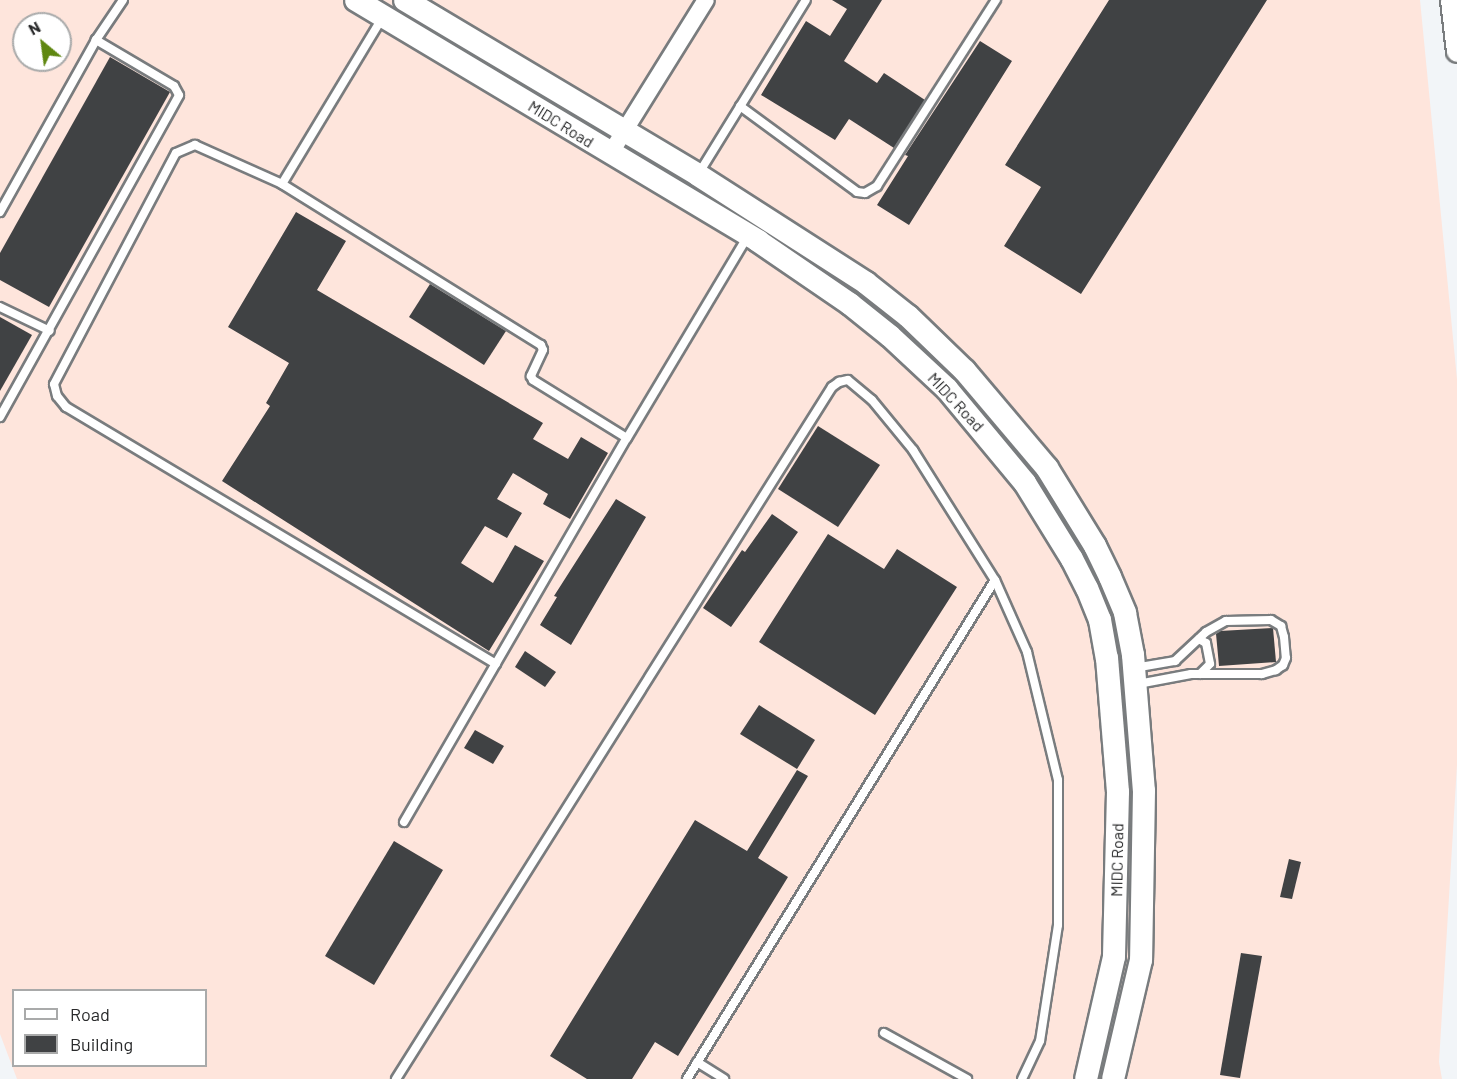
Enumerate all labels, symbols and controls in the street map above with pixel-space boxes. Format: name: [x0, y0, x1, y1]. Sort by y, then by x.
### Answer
north arrow: [12, 12, 72, 72]
text: N: [25, 17, 43, 38]
street label: MIDC Road: [525, 96, 597, 152]
street label: MIDC Road: [924, 368, 988, 436]
street label: MIDC Road: [1107, 823, 1127, 897]
legend: [12, 989, 207, 1067]
text: Road: [70, 1003, 110, 1025]
text: Building: [70, 1033, 133, 1055]

